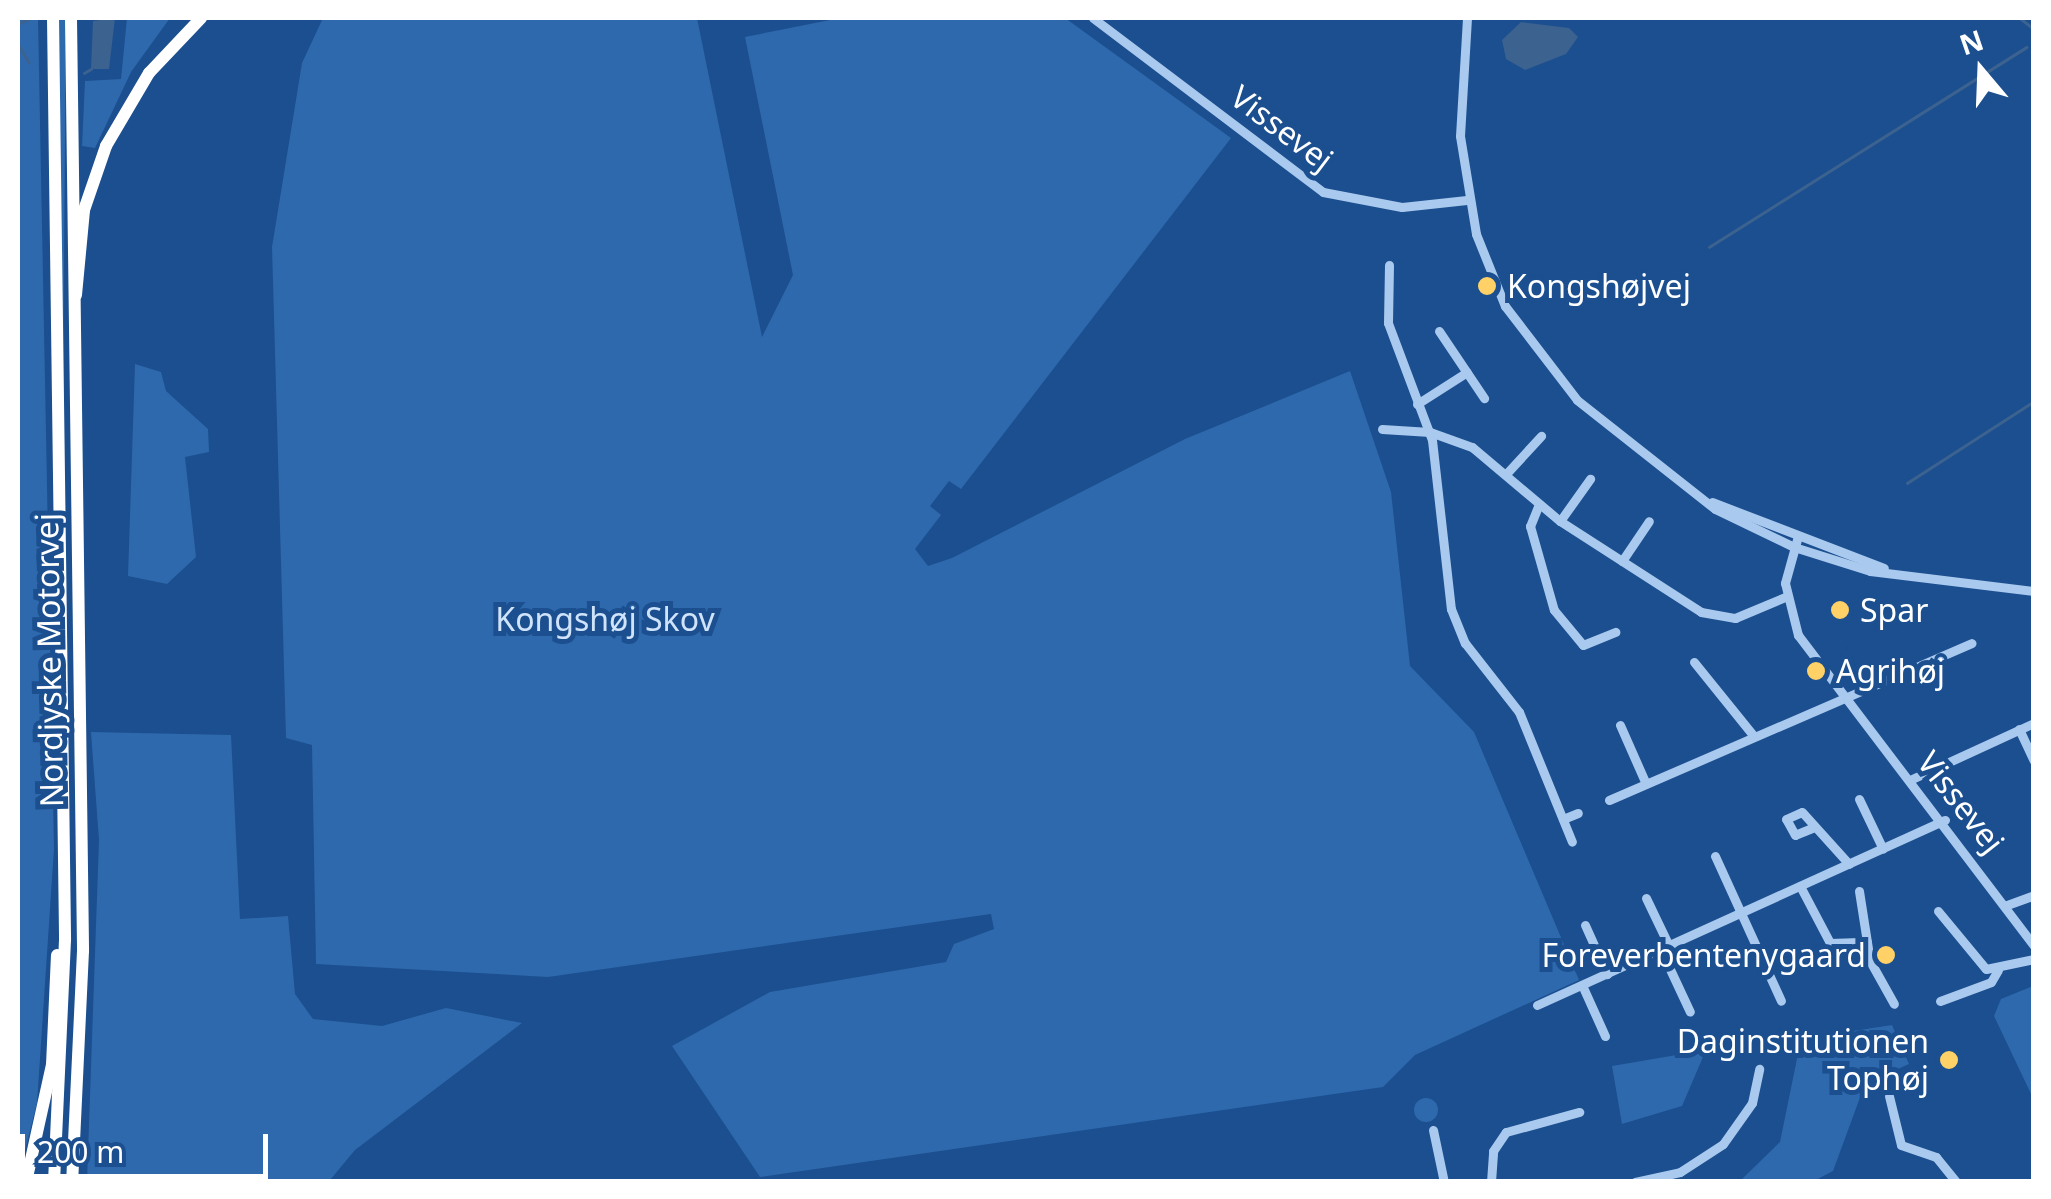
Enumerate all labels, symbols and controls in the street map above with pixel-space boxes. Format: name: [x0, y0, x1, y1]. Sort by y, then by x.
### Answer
north arrow: [1931, 20, 2031, 120]
text: N: [1954, 20, 1988, 63]
street label: Vissevej: [1223, 77, 1341, 179]
place label: Kongshøjvej: [1507, 267, 1691, 305]
marker: Kongshøjvej: [1476, 275, 1498, 297]
street label: Nordjyske Motorvej: [27, 513, 71, 807]
place label: Spar: [1860, 591, 1928, 629]
marker: Spar: [1829, 599, 1851, 621]
park label: Kongshøj Skov: [495, 600, 715, 638]
place label: Agrihøj: [1836, 652, 1945, 690]
marker: Agrihøj: [1805, 660, 1827, 682]
street label: Vissevej: [1910, 744, 2012, 860]
place label: Foreverbentenygaard: [1541, 936, 1866, 974]
marker: Foreverbentenygaard: [1875, 944, 1897, 966]
place label: Daginstitutionen Tophøj: [1677, 1023, 1929, 1098]
marker: Daginstitutionen Tophøj: [1938, 1049, 1960, 1071]
scale bar: [25, 1114, 272, 1176]
text: 200 m: [37, 1131, 124, 1172]

